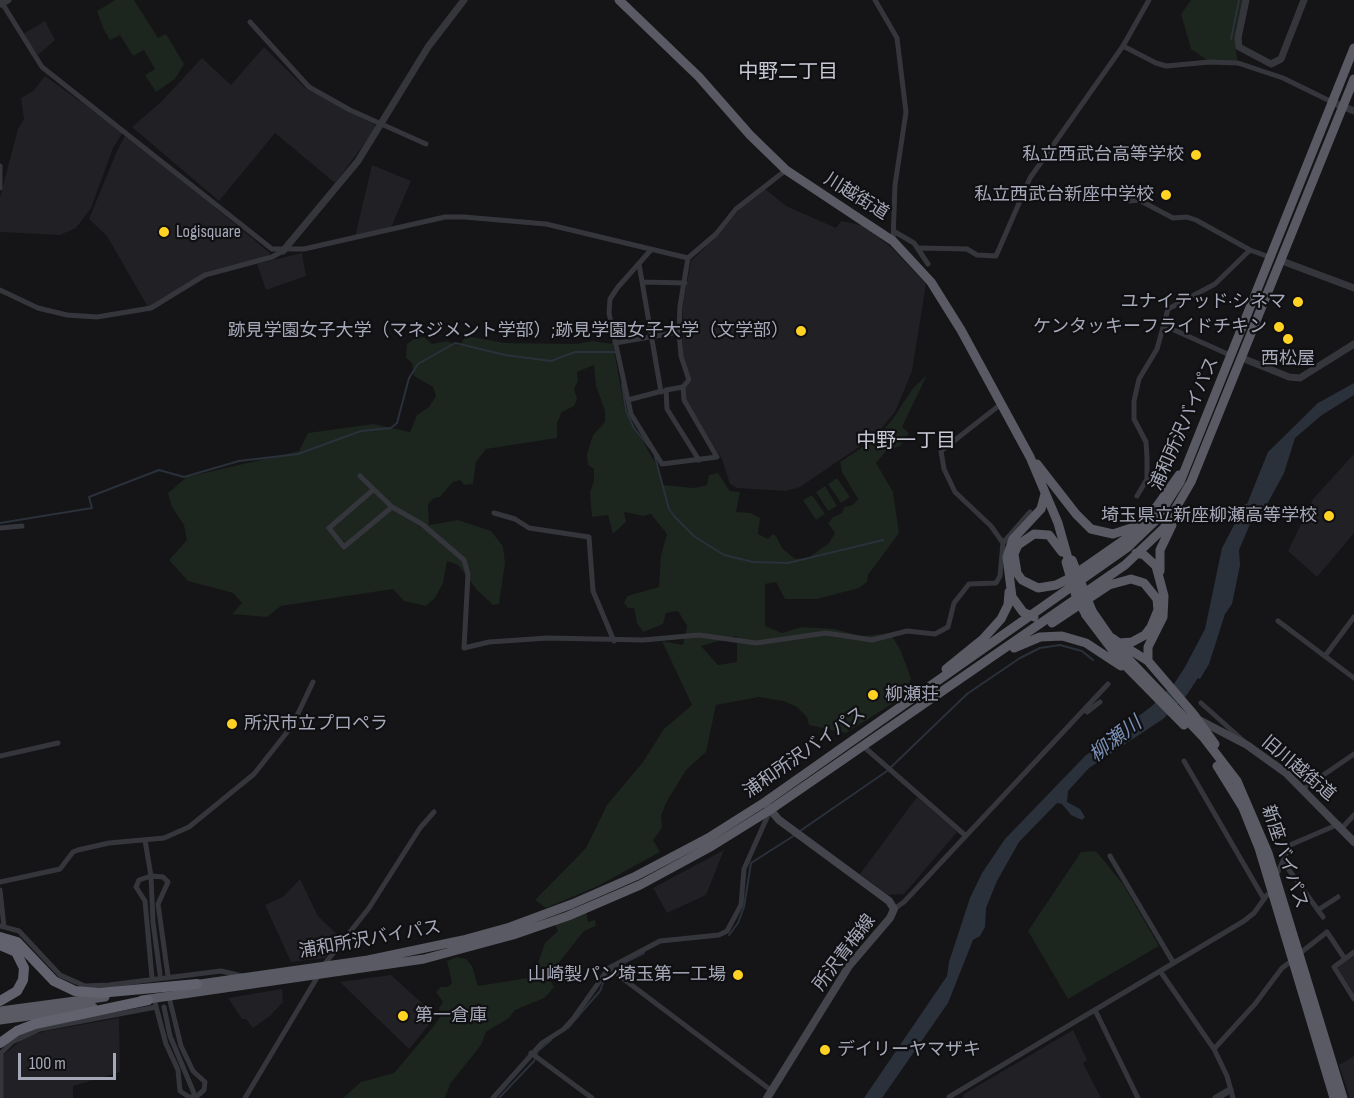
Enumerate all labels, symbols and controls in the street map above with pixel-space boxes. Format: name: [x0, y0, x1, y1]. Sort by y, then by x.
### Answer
district label: 中野二丁目: [738, 61, 838, 85]
place label: 私立西武台高等学校: [1022, 144, 1184, 166]
marker: 私立西武台高等学校: [1189, 148, 1203, 162]
street label: 川越街道: [820, 169, 892, 225]
place label: 私立西武台新座中学校: [974, 184, 1154, 206]
marker: 私立西武台新座中学校: [1159, 188, 1173, 202]
place label: Logisquare: [176, 221, 241, 243]
marker: Logisquare: [157, 225, 171, 239]
place label: ユナイテッド·シネマ: [1120, 291, 1286, 313]
marker: ユナイテッド·シネマ: [1291, 295, 1305, 309]
place label: ケンタッキーフライドチキン: [1033, 316, 1267, 338]
place label: 跡見学園女子大学（マネジメント学部）;跡見学園女子大学（文学部）: [227, 320, 789, 342]
marker: ケンタッキーフライドチキン: [1272, 320, 1286, 334]
marker: 跡見学園女子大学（マネジメント学部）;跡見学園女子大学（文学部）: [794, 324, 808, 338]
marker: 西松屋: [1281, 332, 1295, 346]
place label: 西松屋: [1261, 348, 1315, 370]
street label: 浦和所沢バイパス: [1146, 354, 1224, 494]
district label: 中野一丁目: [856, 430, 956, 454]
place label: 埼玉県立新座柳瀬高等学校: [1101, 505, 1317, 527]
marker: 埼玉県立新座柳瀬高等学校: [1322, 509, 1336, 523]
place label: 柳瀬荘: [885, 684, 939, 706]
marker: 柳瀬荘: [866, 688, 880, 702]
street label: 浦和所沢バイパス: [740, 703, 870, 803]
water label: 柳瀬川: [1085, 712, 1147, 768]
place label: 所沢市立プロペラ: [244, 713, 388, 735]
marker: 所沢市立プロペラ: [225, 717, 239, 731]
street label: 旧川越街道: [1257, 732, 1339, 806]
street label: 新座バイパス: [1256, 802, 1312, 912]
street label: 所沢青梅線: [809, 911, 881, 995]
street label: 浦和所沢バイパス: [297, 917, 443, 963]
place label: 山崎製パン埼玉第一工場: [528, 964, 726, 986]
marker: 山崎製パン埼玉第一工場: [731, 968, 745, 982]
place label: 第一倉庫: [415, 1005, 487, 1027]
marker: 第一倉庫: [396, 1009, 410, 1023]
place label: デイリーヤマザキ: [837, 1039, 981, 1061]
scale bar: [21, 1041, 118, 1079]
marker: デイリーヤマザキ: [818, 1043, 832, 1057]
text: 100 m: [29, 1053, 66, 1074]

